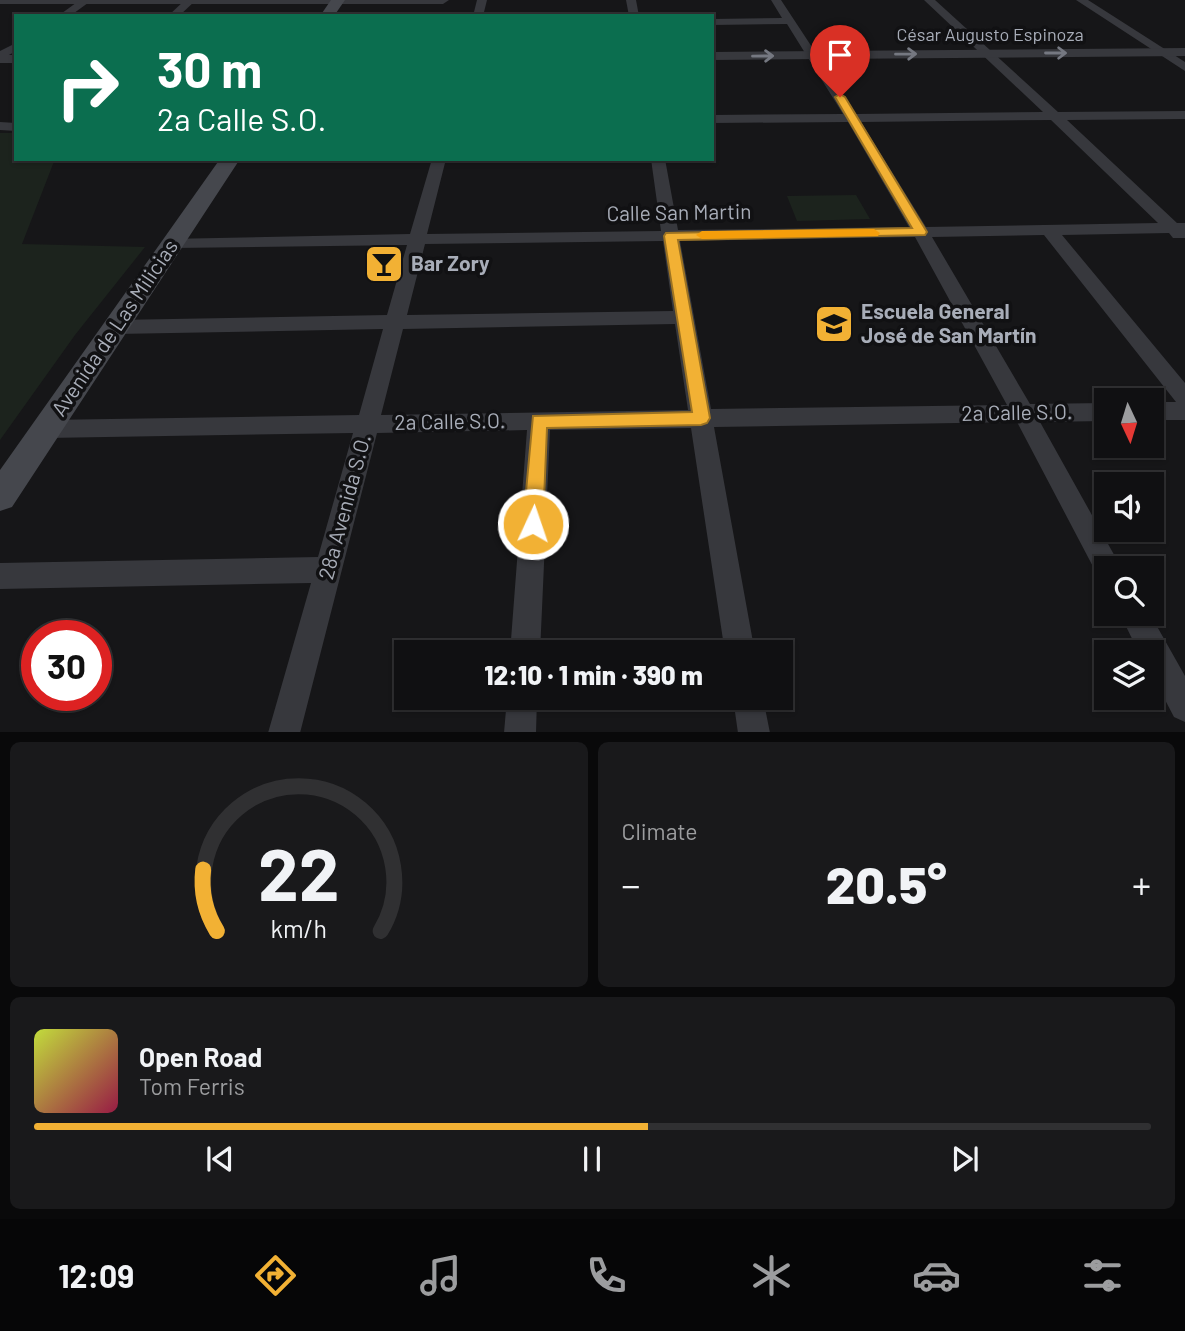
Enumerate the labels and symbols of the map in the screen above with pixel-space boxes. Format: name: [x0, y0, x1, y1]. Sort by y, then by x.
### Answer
street label: César Augusto Espinoza: [896, 23, 1084, 45]
pin: [810, 25, 870, 97]
one-way arrow: [1044, 46, 1067, 60]
one-way arrow: [895, 47, 918, 61]
one-way arrow: [751, 49, 774, 63]
street label: Calle San Martin: [606, 198, 752, 225]
street label: Avenida de Las Milicias: [45, 234, 182, 420]
bar icon: Bar Zory: [363, 243, 405, 285]
place label: Bar Zory: [411, 250, 490, 275]
place label: Escuela General José de San Martín: [861, 298, 1037, 347]
school or university icon: Escuela General José de San Martín: [813, 303, 855, 345]
north arrow: [1094, 388, 1164, 458]
street label: 2a Calle S.O.: [961, 398, 1073, 425]
street label: 2a Calle S.O.: [394, 407, 506, 434]
street label: 28a Avenida S.O.: [312, 431, 375, 582]
position arrow: [496, 487, 570, 561]
speed limit sign: 30: [21, 620, 112, 711]

